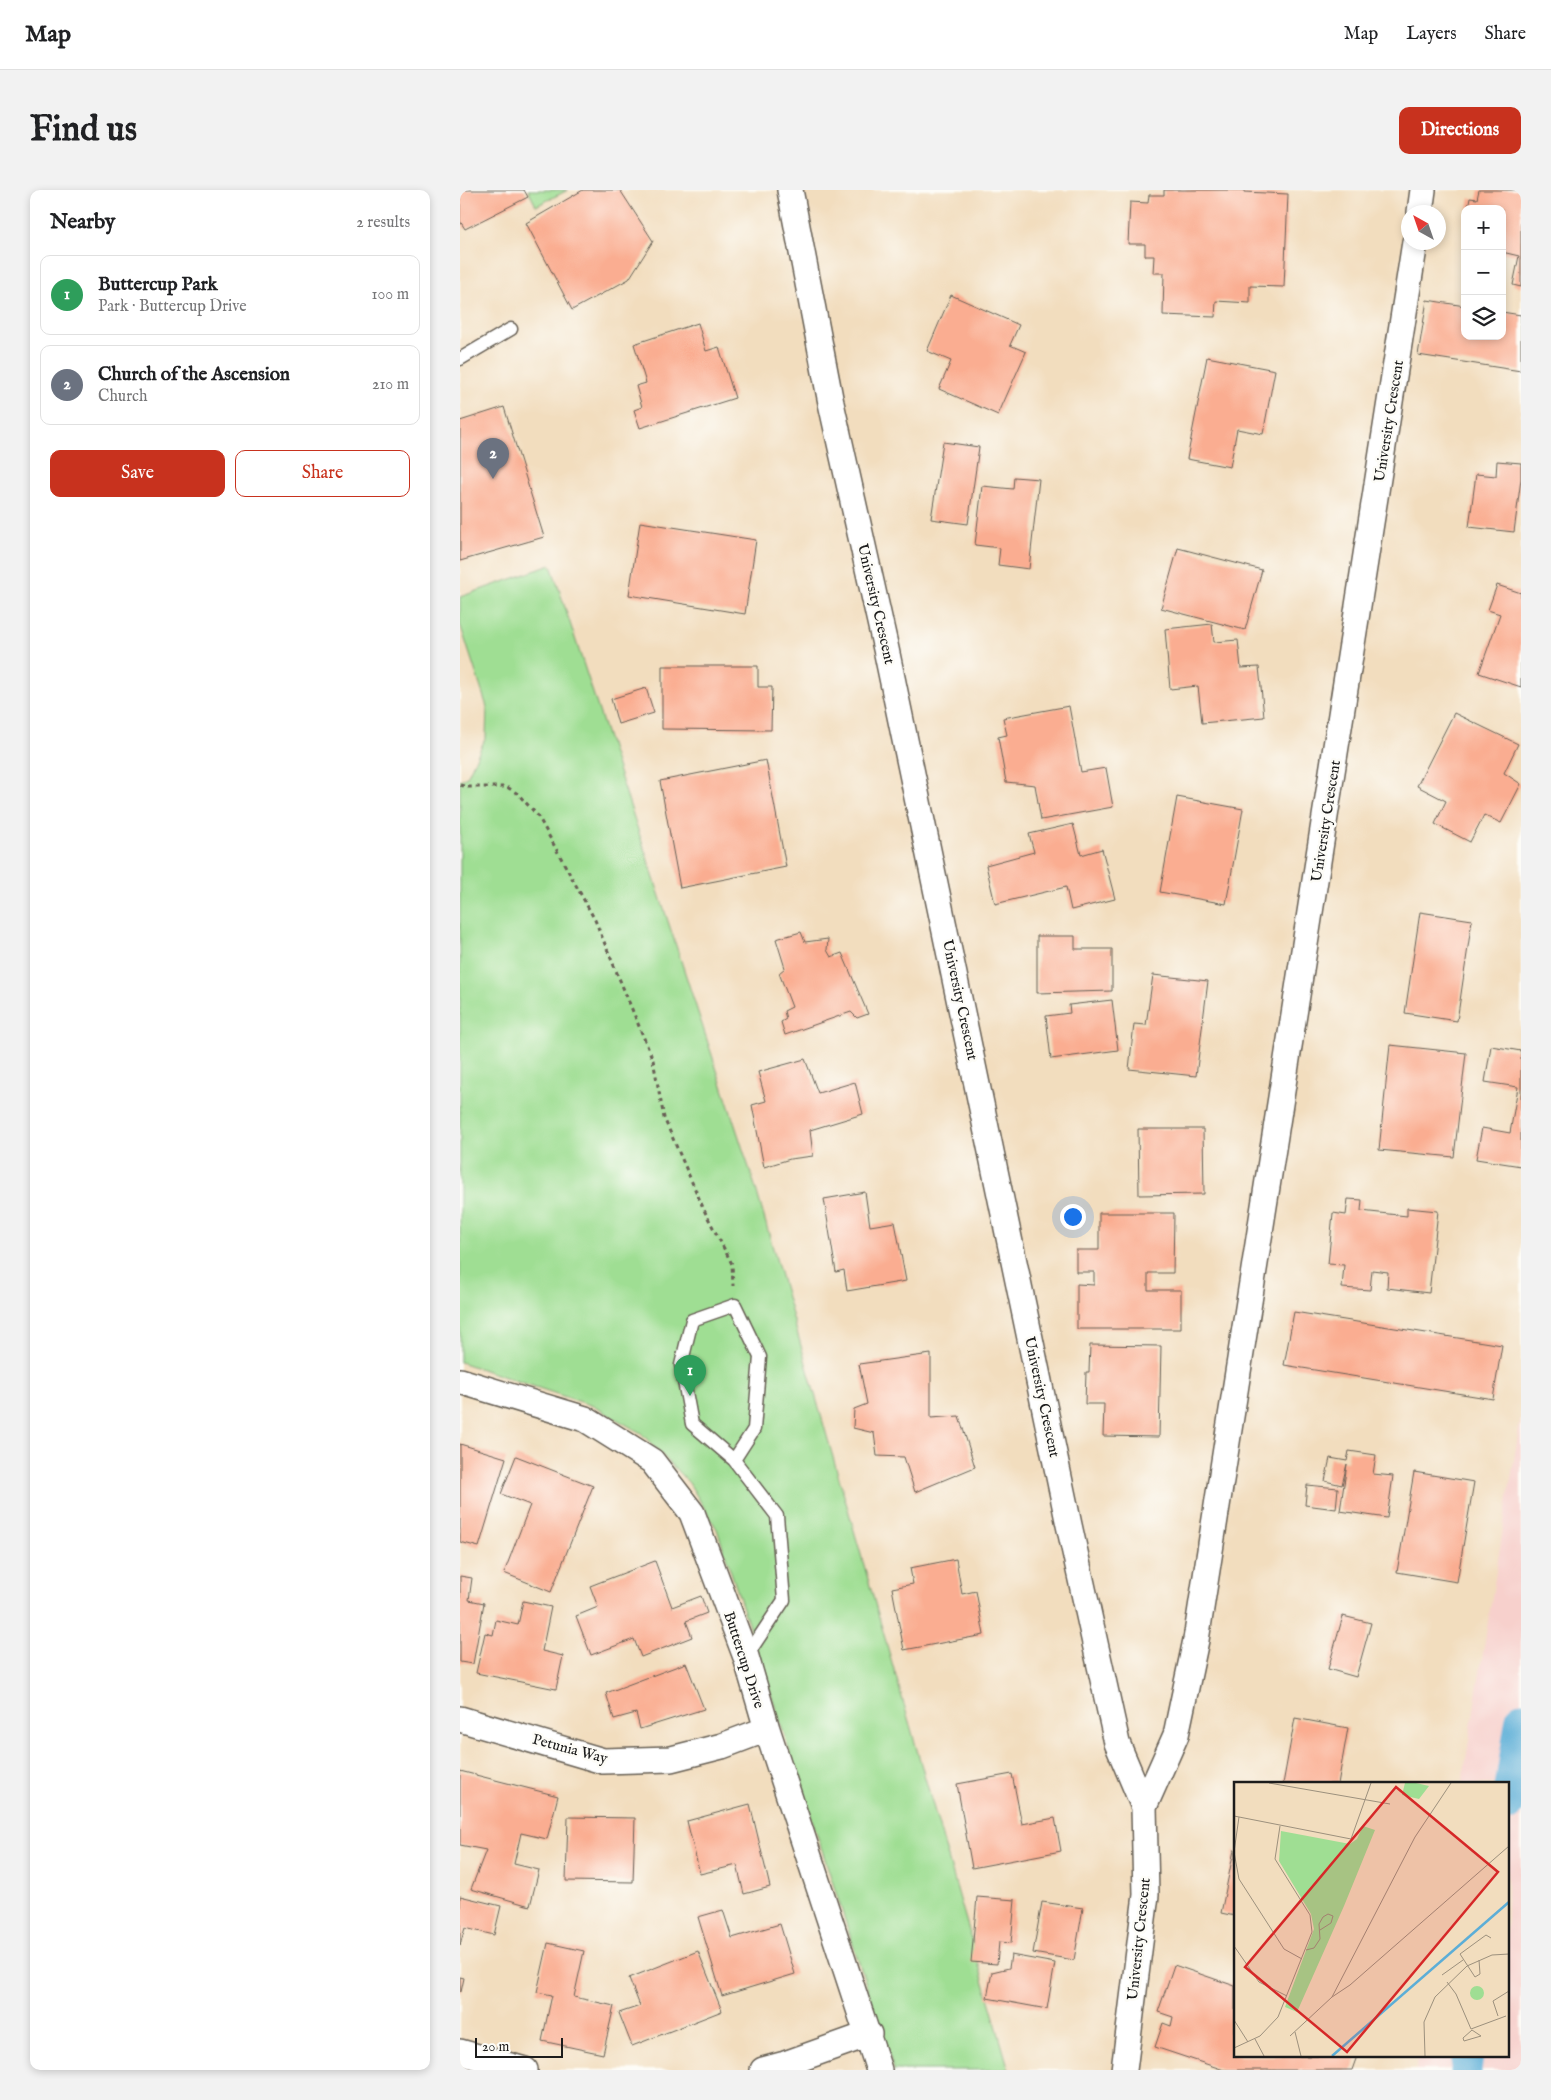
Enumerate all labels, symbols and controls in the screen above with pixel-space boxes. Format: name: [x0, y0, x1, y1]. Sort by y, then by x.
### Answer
text: Map: [25, 19, 71, 50]
text: Map: [1344, 23, 1378, 46]
text: Layers: [1406, 23, 1457, 46]
text: Share: [1485, 23, 1526, 46]
button: Directions: [1399, 107, 1521, 154]
text: Find us: [30, 108, 137, 153]
north arrow: [1401, 205, 1446, 250]
map controls: [1461, 205, 1506, 340]
button: +: [1461, 205, 1506, 250]
text: Nearby: [50, 209, 115, 236]
text: 2 results: [356, 213, 410, 233]
button: −: [1461, 250, 1506, 295]
text: Buttercup Park: [98, 273, 218, 297]
text: 1: [64, 285, 70, 305]
text: 100 m: [372, 285, 409, 305]
button: layers: [1461, 295, 1506, 340]
text: Park · Buttercup Drive: [98, 297, 247, 317]
street label: University Crescent: [1370, 359, 1408, 483]
text: Church of the Ascension: [98, 363, 290, 387]
text: 2: [63, 375, 71, 395]
text: 210 m: [372, 375, 409, 395]
text: Church: [98, 387, 147, 407]
pin: 2: [477, 438, 509, 479]
button: Save: [50, 450, 225, 497]
button: Share: [235, 450, 410, 497]
street label: University Crescent: [853, 542, 899, 666]
street label: University Crescent: [1307, 759, 1345, 883]
street label: University Crescent: [938, 938, 982, 1062]
your location: [1060, 1204, 1086, 1230]
street label: University Crescent: [1020, 1335, 1064, 1459]
pin: 1: [674, 1355, 706, 1396]
street label: Buttercup Drive: [719, 1609, 769, 1711]
street label: Petunia Way: [530, 1730, 610, 1768]
inset map: [1234, 1782, 1508, 2058]
street label: University Crescent: [1123, 1877, 1155, 2001]
scale bar: [475, 2035, 562, 2058]
text: 20 m: [482, 2038, 509, 2056]

